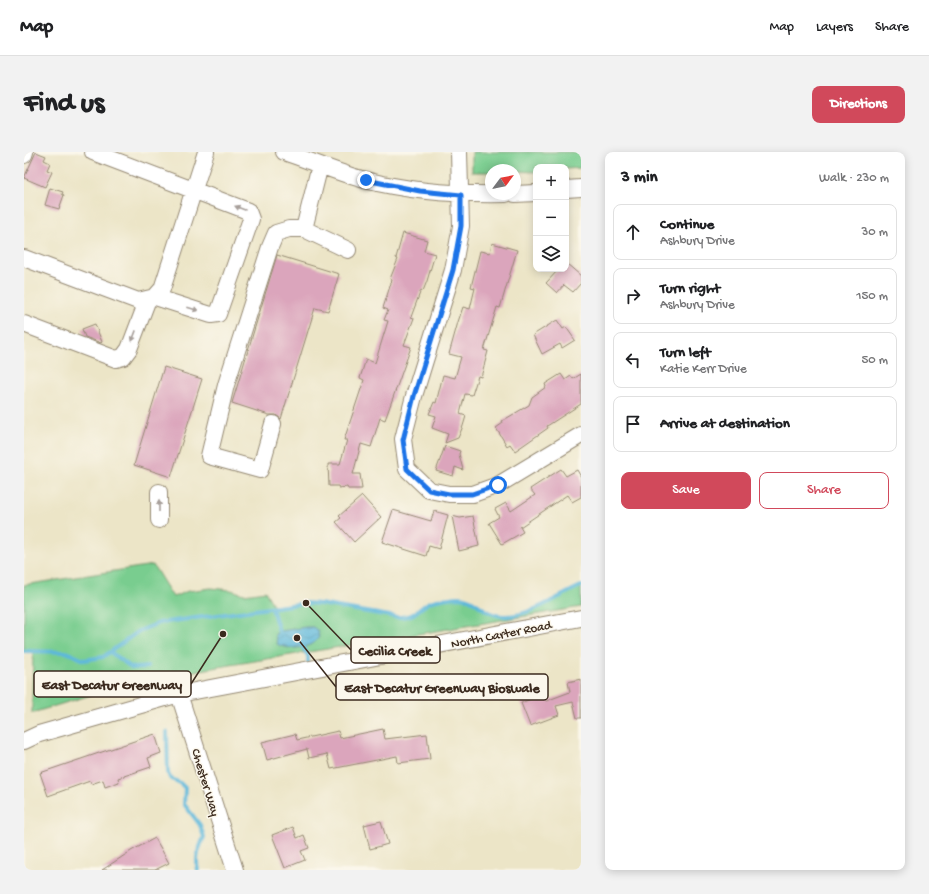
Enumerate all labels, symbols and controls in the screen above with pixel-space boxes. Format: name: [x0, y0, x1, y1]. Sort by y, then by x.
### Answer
text: Map: [20, 16, 53, 39]
text: Map: [770, 19, 794, 36]
text: Layers: [816, 19, 853, 36]
text: Share: [875, 19, 909, 36]
button: Directions: [812, 86, 905, 123]
text: Find us: [24, 88, 104, 121]
north arrow: [485, 164, 521, 200]
map controls: [533, 164, 569, 272]
button: +: [533, 164, 569, 200]
text: 3 min: [621, 168, 658, 188]
route end: [357, 171, 375, 189]
text: Walk · 230 m: [819, 171, 889, 186]
button: −: [533, 200, 569, 236]
one-way arrow: [234, 204, 246, 210]
text: Continue: [660, 216, 714, 234]
icon: ahead: [622, 221, 644, 243]
text: 30 m: [862, 225, 888, 240]
text: Ashbury Drive: [660, 234, 735, 249]
button: layers: [533, 236, 569, 272]
text: Turn right: [660, 280, 720, 298]
icon: right: [622, 285, 644, 307]
text: 150 m: [856, 289, 888, 304]
text: Ashbury Drive: [660, 298, 735, 313]
one-way arrow: [187, 306, 199, 312]
one-way arrow: [131, 330, 137, 342]
text: Turn left: [660, 344, 711, 362]
icon: left: [622, 349, 644, 371]
text: 50 m: [861, 353, 888, 368]
text: Katie Kerr Drive: [660, 362, 747, 377]
icon: arrive: [622, 413, 644, 435]
text: Arrive at destination: [660, 415, 790, 433]
button: Save: [621, 472, 751, 509]
button: Share: [759, 472, 889, 509]
route start: [489, 476, 507, 494]
one-way arrow: [156, 499, 162, 512]
street label: North Carter Road: [450, 618, 554, 653]
callout: Cecilia Creek: [351, 637, 440, 663]
text: Cecilia Creek: [357, 644, 433, 661]
callout: East Decatur Greenway: [34, 671, 191, 697]
callout: East Decatur Greenway Bioswale: [336, 674, 548, 700]
text: East Decatur Greenway: [42, 678, 182, 695]
text: East Decatur Greenway Bioswale: [344, 681, 540, 698]
street label: Chester Way: [187, 747, 222, 819]

